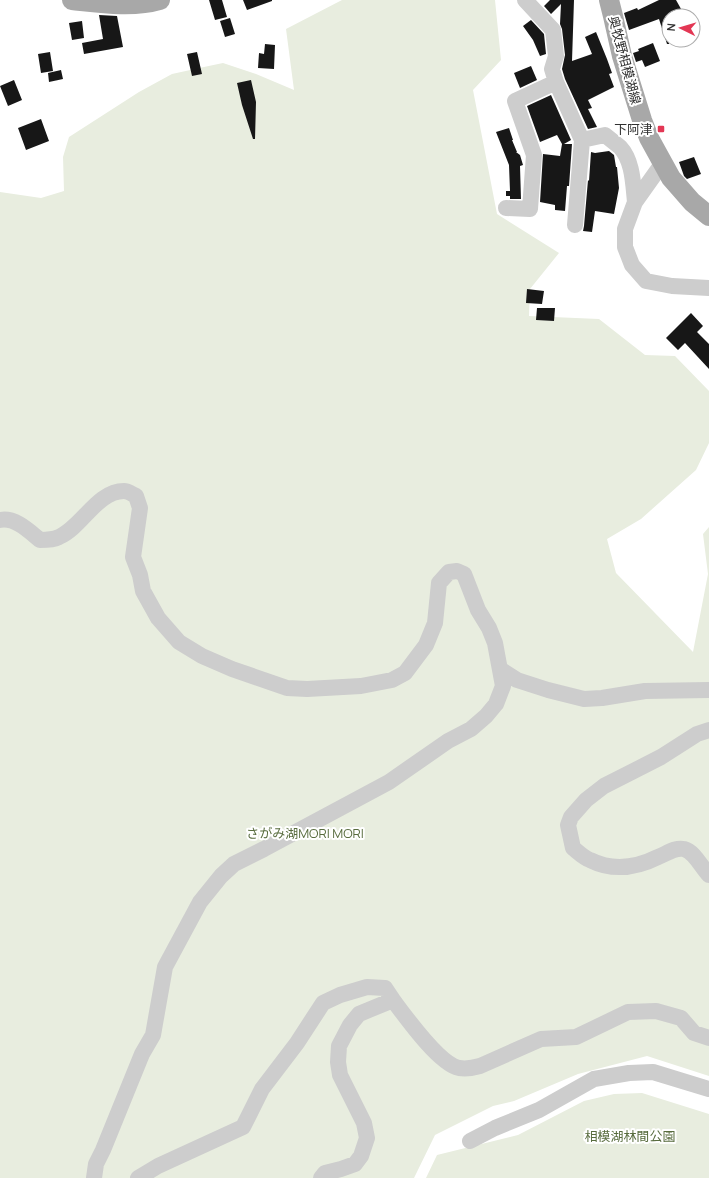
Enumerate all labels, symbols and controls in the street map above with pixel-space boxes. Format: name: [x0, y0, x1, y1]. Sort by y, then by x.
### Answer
north arrow: [661, 8, 701, 48]
street label: 奥牧野相模湖線: [605, 14, 645, 106]
text: N: [663, 22, 678, 32]
place label: 下阿津: [614, 120, 653, 138]
marker: 下阿津: [656, 124, 666, 134]
park label: さがみ湖MORI MORI: [246, 824, 364, 842]
park label: 相模湖林間公園: [584, 1127, 676, 1145]

